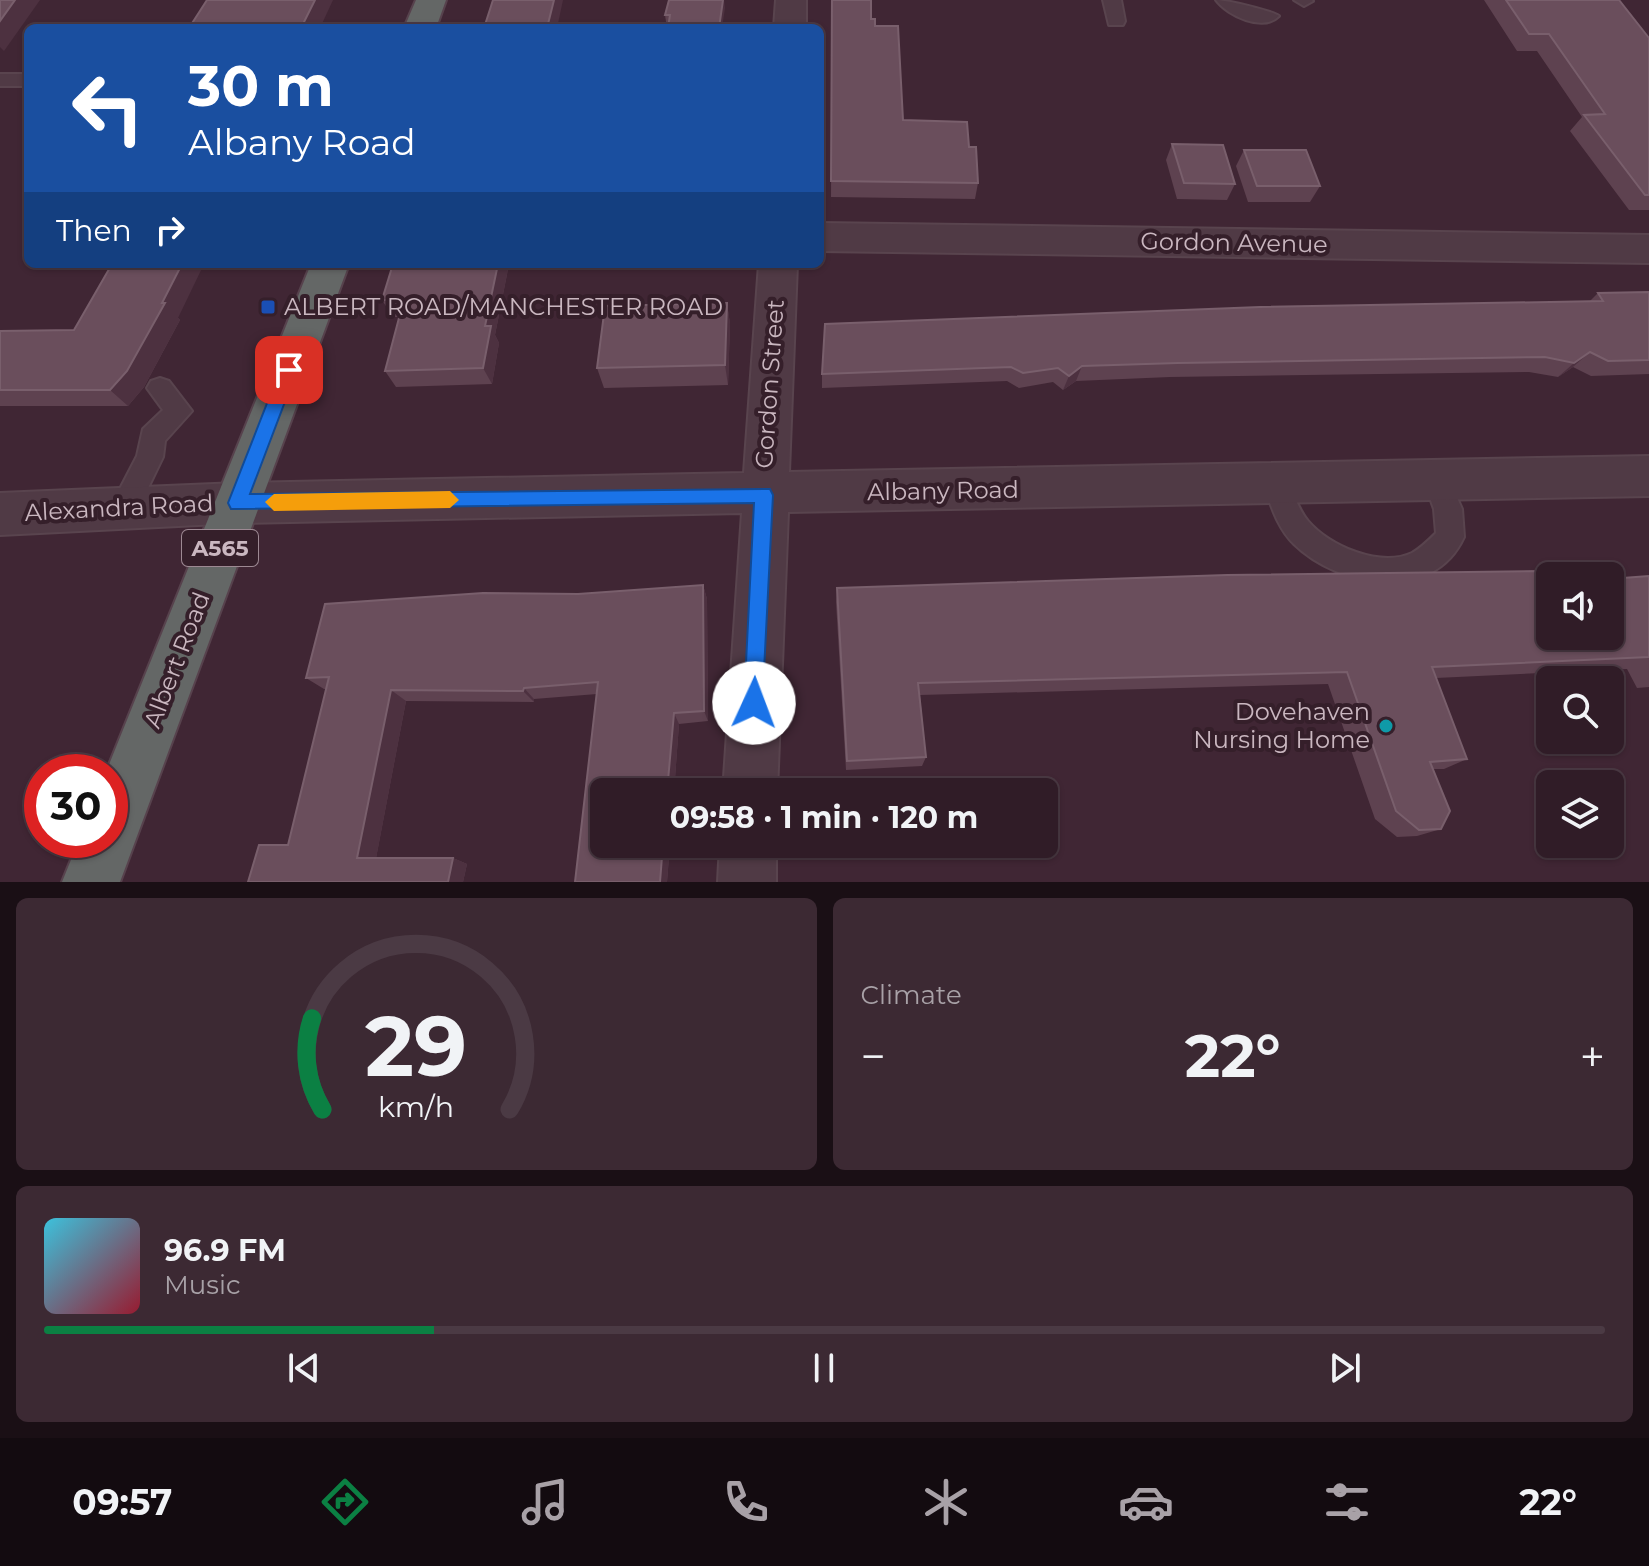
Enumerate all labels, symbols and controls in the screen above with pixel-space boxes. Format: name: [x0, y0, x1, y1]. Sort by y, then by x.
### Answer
text: 30 m: [188, 52, 334, 120]
icon: left: [56, 56, 160, 160]
text: Albany Road: [188, 120, 416, 164]
icon: right: [148, 208, 192, 252]
text: Then: [56, 212, 132, 249]
street label: Gordon Avenue: [1140, 226, 1328, 259]
place label: ALBERT ROAD/MANCHESTER ROAD: [284, 292, 723, 321]
marker: ALBERT ROAD/MANCHESTER ROAD: [259, 298, 277, 316]
street label: Gordon Street: [749, 298, 790, 469]
pin: [255, 336, 323, 404]
icon: arrive: [267, 348, 311, 392]
street label: Albany Road: [867, 475, 1019, 506]
street label: Alexandra Road: [24, 488, 214, 527]
road number: A565: [182, 530, 258, 566]
map controls: [1536, 562, 1624, 858]
button: sound: [1536, 562, 1624, 650]
street label: Albert Road: [137, 588, 216, 732]
position arrow: [712, 661, 796, 745]
button: search: [1536, 666, 1624, 754]
place label: Dovehaven Nursing Home: [1193, 697, 1370, 754]
marker: Dovehaven Nursing Home: [1377, 717, 1395, 735]
speed limit sign: 30: [24, 754, 128, 858]
button: layers: [1536, 770, 1624, 858]
text: 09:58 · 1 min · 120 m: [670, 799, 978, 836]
text: Climate: [861, 979, 962, 1011]
text: 29: [365, 995, 467, 1097]
text: 22°: [1185, 1019, 1281, 1092]
text: −: [861, 1029, 886, 1083]
text: +: [1580, 1029, 1605, 1083]
text: km/h: [378, 1089, 454, 1124]
text: 96.9 FM: [164, 1232, 286, 1269]
text: Music: [164, 1269, 241, 1301]
icon: previous: [282, 1346, 326, 1390]
icon: pause: [802, 1346, 846, 1390]
icon: next: [1323, 1346, 1367, 1390]
icon: directions: [317, 1474, 373, 1530]
icon: music: [517, 1474, 573, 1530]
icon: phone: [718, 1474, 774, 1530]
icon: climate: [918, 1474, 974, 1530]
icon: car: [1118, 1474, 1174, 1530]
icon: filters: [1319, 1474, 1375, 1530]
text: 09:57: [72, 1480, 172, 1524]
text: 22°: [1519, 1480, 1577, 1524]

